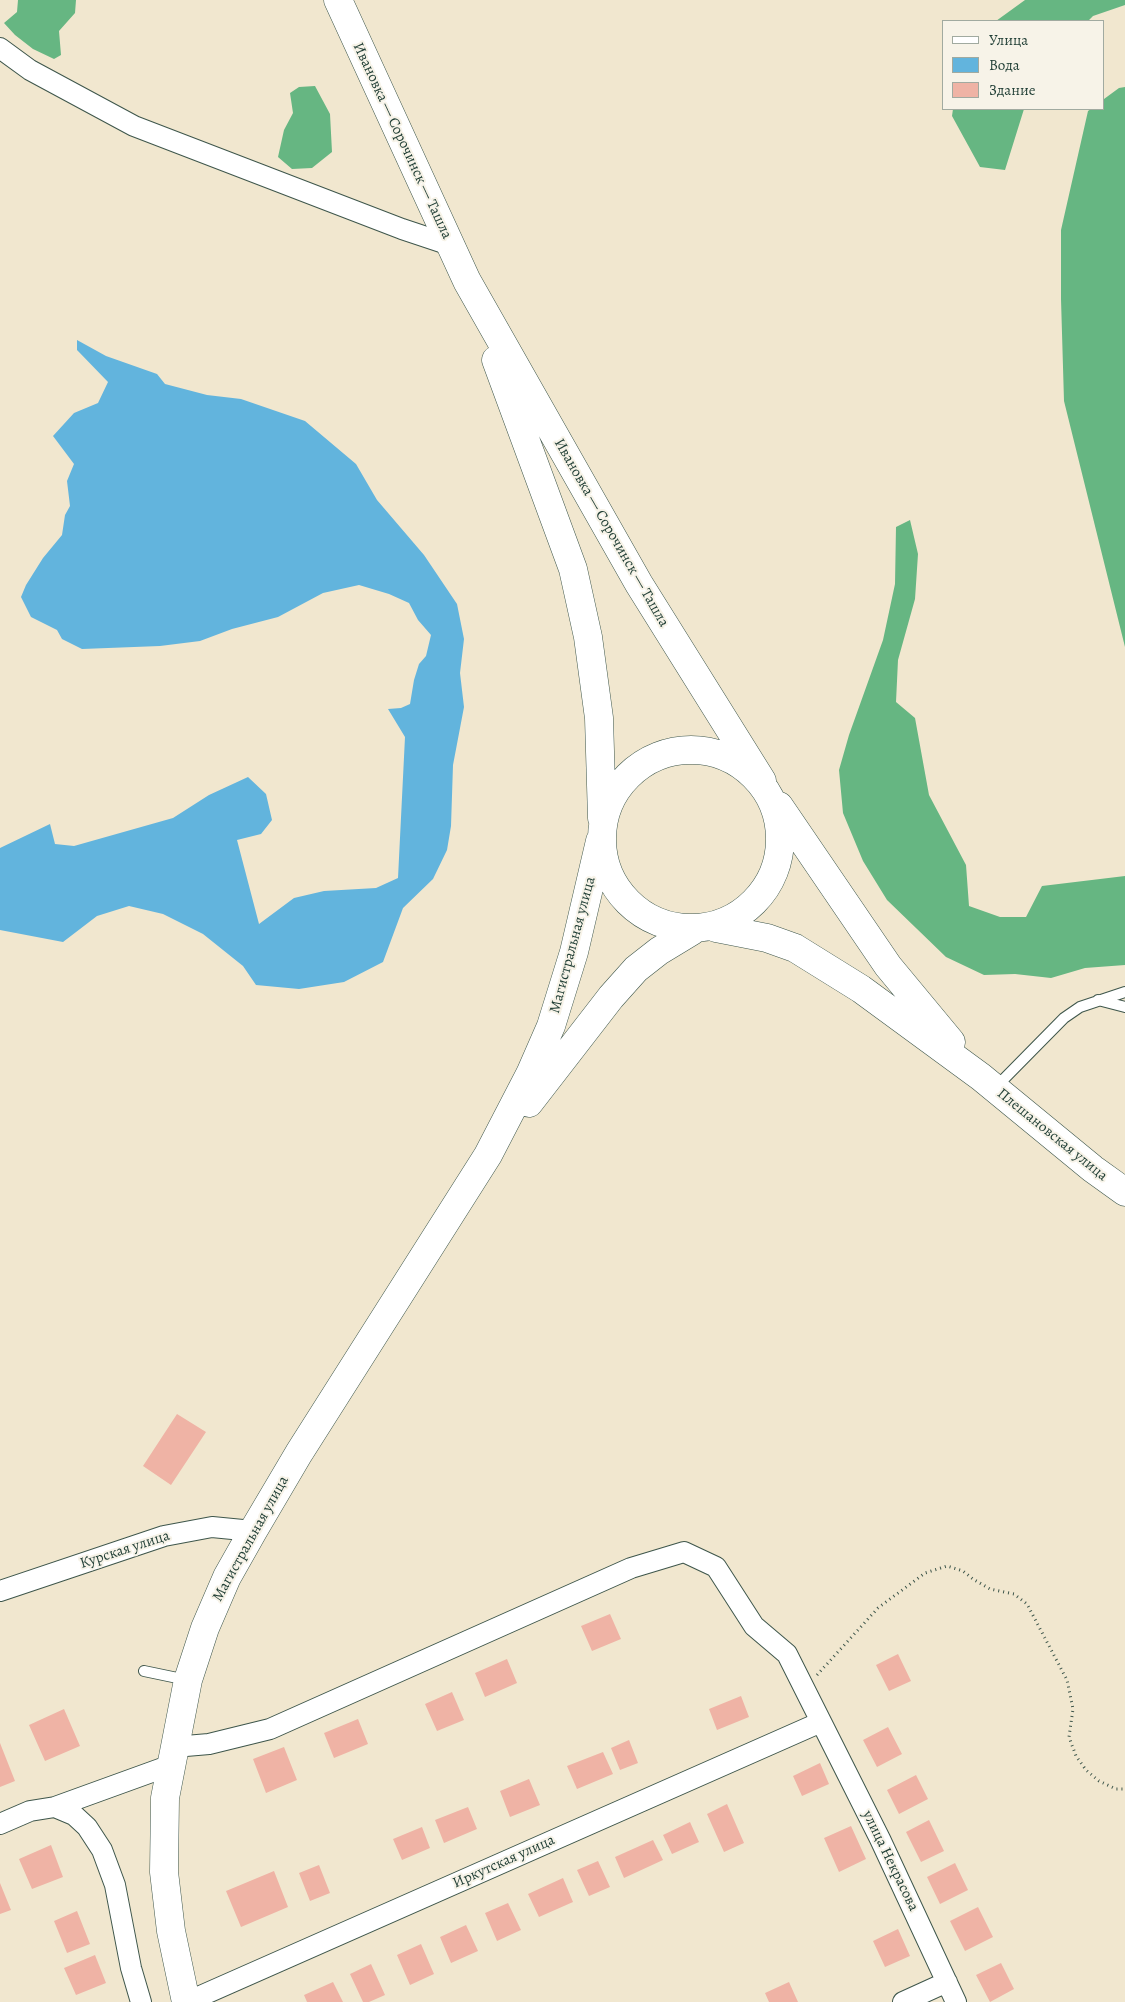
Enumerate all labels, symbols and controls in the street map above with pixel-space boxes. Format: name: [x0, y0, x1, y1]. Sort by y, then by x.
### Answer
legend: [942, 20, 1105, 110]
text: Улица: [989, 30, 1028, 50]
street label: Ивановка — Сорочинск — Ташла: [348, 40, 456, 242]
text: Вода: [989, 55, 1020, 75]
text: Здание: [989, 80, 1036, 100]
street label: Ивановка — Сорочинск — Ташла: [550, 436, 672, 630]
street label: Магистральная улица: [546, 875, 600, 1015]
street label: Плешановская улица: [993, 1085, 1111, 1185]
street label: Магистральная улица: [209, 1473, 293, 1605]
street label: Курская улица: [78, 1527, 172, 1573]
street label: улица Некрасова: [858, 1808, 922, 1914]
street label: Иркутская улица: [450, 1831, 558, 1893]

